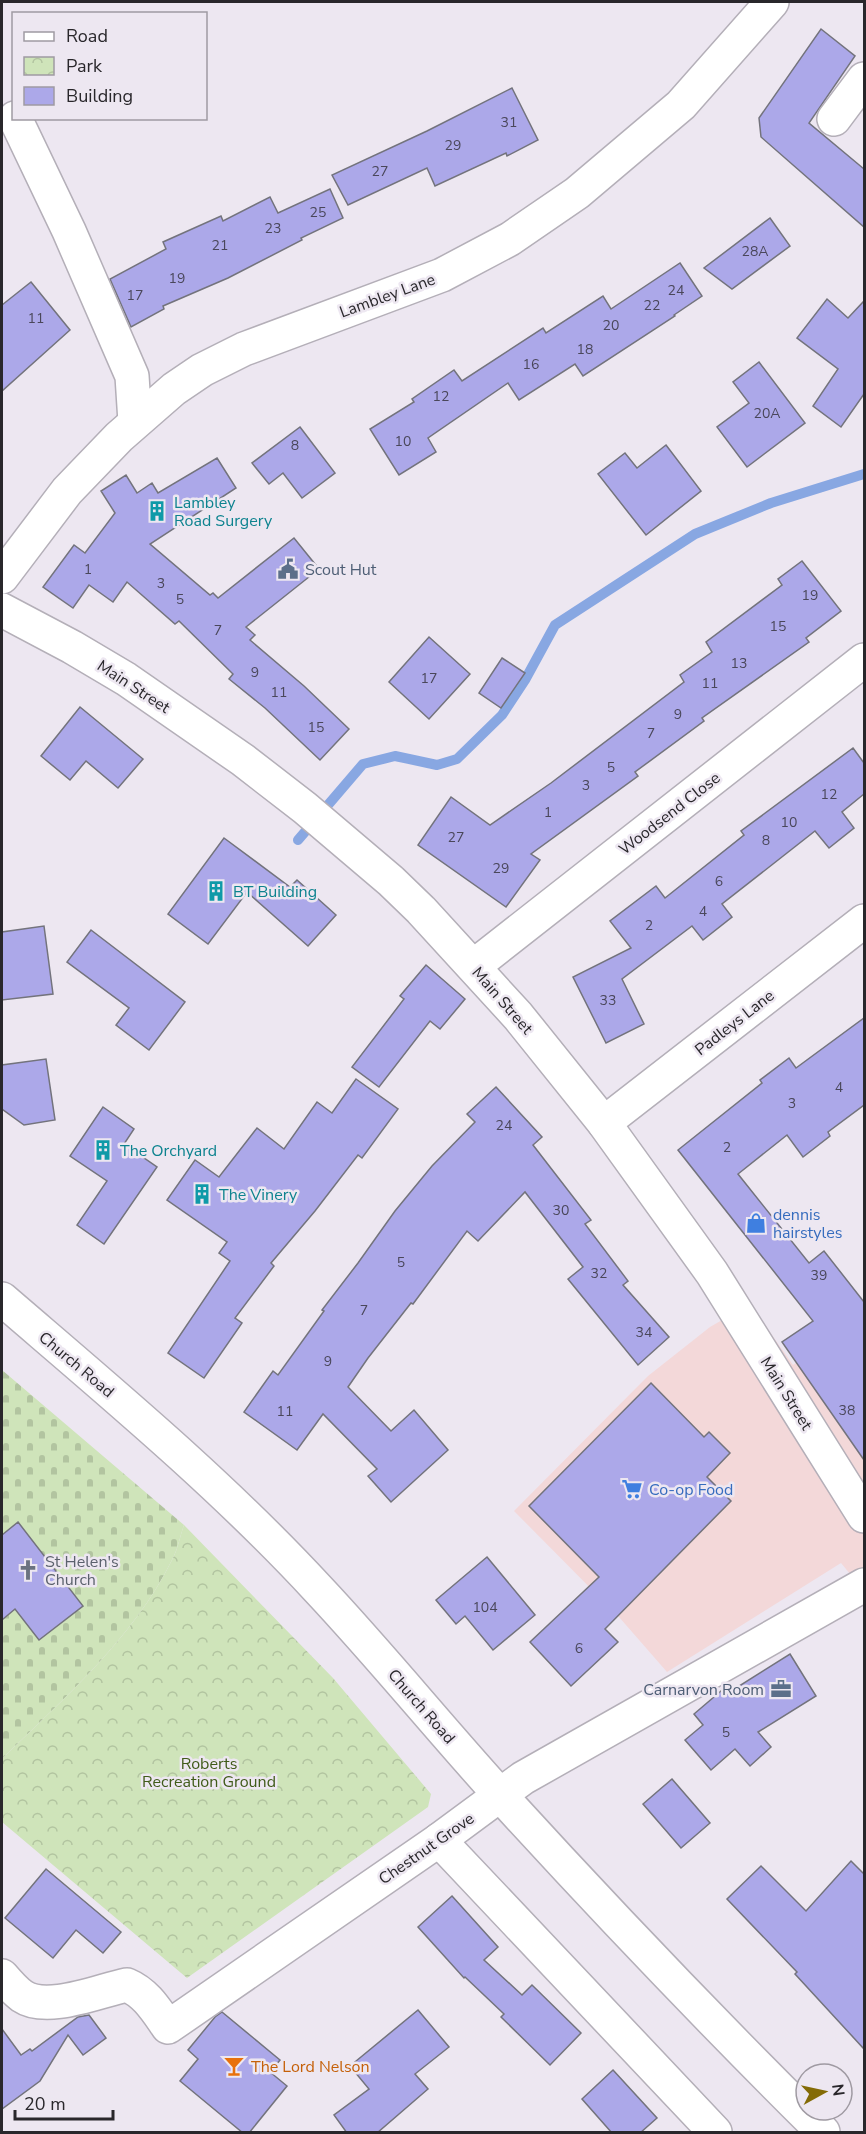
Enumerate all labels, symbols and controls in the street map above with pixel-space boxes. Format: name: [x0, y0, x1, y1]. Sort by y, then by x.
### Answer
legend: [12, 12, 207, 120]
text: Road: [66, 24, 108, 48]
text: Park: [66, 54, 103, 78]
text: Building: [66, 84, 133, 108]
house number: 31: [501, 113, 517, 132]
house number: 29: [445, 136, 461, 155]
house number: 27: [372, 162, 388, 181]
house number: 25: [310, 203, 326, 222]
house number: 23: [265, 219, 281, 238]
house number: 21: [212, 236, 228, 255]
house number: 28A: [741, 242, 769, 261]
street label: Lambley Lane: [336, 268, 438, 323]
house number: 19: [169, 269, 185, 288]
house number: 24: [668, 281, 684, 300]
house number: 17: [127, 286, 143, 305]
house number: 22: [644, 296, 660, 315]
house number: 11: [28, 309, 44, 328]
house number: 20: [603, 316, 619, 335]
house number: 18: [577, 340, 593, 359]
house number: 16: [523, 355, 539, 374]
house number: 12: [433, 387, 449, 406]
house number: 20A: [753, 404, 781, 423]
house number: 10: [395, 432, 411, 451]
house number: 8: [291, 436, 299, 455]
place label: Lambley Road Surgery: [174, 492, 273, 532]
building icon: Lambley Road Surgery: [145, 499, 169, 523]
public building icon: Scout Hut: [276, 557, 300, 581]
place label: Scout Hut: [305, 559, 377, 581]
house number: 1: [84, 560, 92, 579]
house number: 3: [157, 574, 165, 593]
house number: 19: [802, 586, 818, 605]
house number: 5: [176, 590, 184, 609]
house number: 15: [770, 617, 786, 636]
house number: 7: [214, 621, 222, 640]
house number: 13: [731, 654, 747, 673]
street label: Main Street: [93, 655, 174, 719]
house number: 9: [251, 663, 259, 682]
house number: 17: [421, 669, 437, 688]
house number: 11: [702, 674, 718, 693]
house number: 11: [271, 683, 287, 702]
house number: 9: [674, 705, 682, 724]
house number: 15: [308, 718, 324, 737]
house number: 7: [647, 724, 655, 743]
house number: 5: [607, 758, 615, 777]
street label: Woodsend Close: [614, 767, 725, 860]
house number: 3: [582, 776, 590, 795]
house number: 12: [821, 785, 837, 804]
house number: 1: [544, 803, 552, 822]
house number: 10: [781, 813, 797, 832]
house number: 27: [448, 828, 464, 847]
house number: 8: [762, 831, 770, 850]
house number: 29: [493, 859, 509, 878]
house number: 6: [715, 872, 723, 891]
building icon: BT Building: [204, 879, 228, 903]
place label: BT Building: [233, 881, 317, 903]
house number: 4: [699, 902, 707, 921]
house number: 2: [645, 916, 653, 935]
street label: Main Street: [467, 962, 538, 1039]
street label: Padleys Lane: [690, 985, 779, 1061]
house number: 33: [600, 991, 616, 1010]
house number: 4: [835, 1078, 843, 1097]
house number: 3: [788, 1094, 796, 1113]
house number: 24: [496, 1116, 512, 1135]
building icon: The Orchyard: [91, 1138, 115, 1162]
house number: 2: [723, 1138, 731, 1157]
place label: The Orchyard: [120, 1140, 217, 1162]
building icon: The Vinery: [190, 1182, 214, 1206]
place label: The Vinery: [219, 1184, 298, 1206]
house number: 30: [553, 1201, 569, 1220]
place label: dennis hairstyles: [773, 1204, 842, 1244]
shop icon: dennis hairstyles: [744, 1211, 768, 1235]
house number: 5: [397, 1253, 405, 1272]
house number: 32: [591, 1264, 607, 1283]
house number: 39: [811, 1266, 827, 1285]
house number: 7: [360, 1301, 368, 1320]
house number: 34: [636, 1323, 652, 1342]
street label: Church Road: [34, 1327, 119, 1403]
house number: 9: [324, 1352, 332, 1371]
street label: Main Street: [755, 1353, 818, 1435]
house number: 38: [839, 1401, 855, 1420]
house number: 11: [277, 1402, 293, 1421]
supermarket icon: Co-op Food: [620, 1477, 644, 1501]
place label: Co-op Food: [649, 1479, 733, 1501]
place label: St Helen's Church: [45, 1551, 119, 1591]
church icon: St Helen's Church: [16, 1558, 40, 1582]
house number: 104: [472, 1598, 498, 1617]
house number: 6: [575, 1639, 583, 1658]
street label: Church Road: [383, 1665, 460, 1749]
office icon: Carnarvon Room: [769, 1677, 793, 1701]
place label: Carnarvon Room: [643, 1679, 764, 1701]
house number: 5: [722, 1723, 730, 1742]
park label: Roberts Recreation Ground: [142, 1753, 276, 1793]
street label: Chestnut Grove: [374, 1808, 479, 1890]
bar icon: The Lord Nelson: [222, 2054, 246, 2078]
place label: The Lord Nelson: [251, 2056, 370, 2078]
north arrow: [794, 2062, 854, 2122]
scale bar: [15, 2083, 112, 2121]
text: N: [826, 2083, 850, 2098]
text: 20 m: [24, 2092, 66, 2116]

